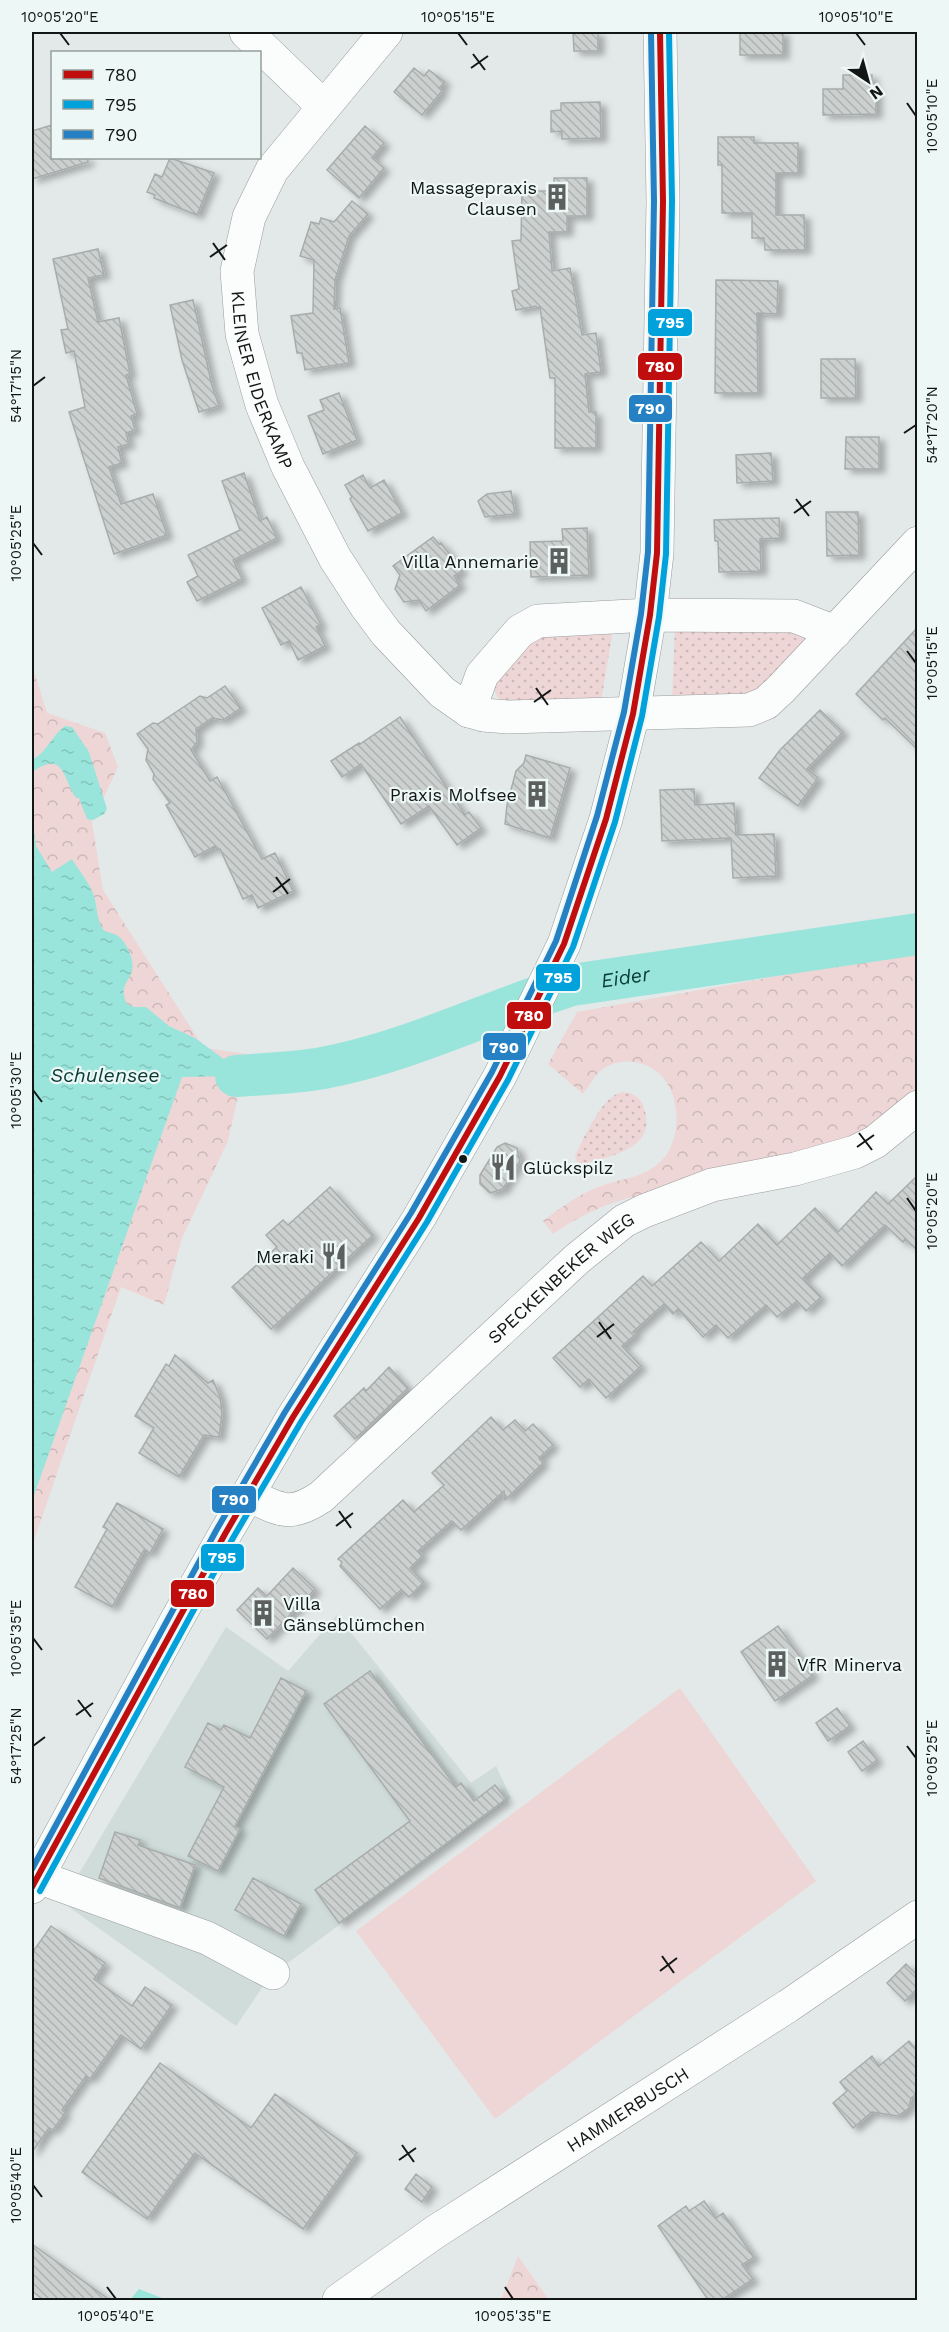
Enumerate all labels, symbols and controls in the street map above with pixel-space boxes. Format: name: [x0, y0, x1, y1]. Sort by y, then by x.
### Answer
text: 10°05'20"E: [21, 8, 99, 26]
text: 10°05'15"E: [421, 8, 495, 26]
text: 10°05'10"E: [819, 8, 893, 26]
legend: [51, 51, 261, 159]
north arrow: [838, 51, 898, 111]
text: 780: [105, 64, 137, 85]
text: 10°05'10"E: [923, 79, 941, 153]
text: N: [866, 82, 887, 104]
text: 795: [105, 94, 137, 115]
text: 790: [105, 124, 137, 145]
place label: Massagepraxis Clausen: [410, 177, 537, 219]
building icon: Massagepraxis Clausen: [542, 182, 572, 212]
street label: KLEINER EIDERKAMP: [228, 290, 298, 472]
line badge: 795: [647, 308, 693, 337]
text: 795: [656, 313, 684, 332]
text: 54°17'15"N: [7, 349, 25, 423]
line badge: 780: [637, 352, 683, 381]
text: 780: [645, 357, 675, 376]
text: 54°17'20"N: [923, 386, 941, 464]
line badge: 790: [628, 394, 673, 423]
text: 790: [635, 399, 665, 418]
text: 10°05'25"E: [7, 505, 25, 581]
building icon: Villa Annemarie: [544, 546, 574, 576]
place label: Villa Annemarie: [402, 551, 539, 572]
text: 10°05'15"E: [923, 626, 941, 700]
building icon: Praxis Molfsee: [522, 779, 552, 809]
place label: Praxis Molfsee: [390, 784, 517, 805]
water label: Eider: [599, 962, 653, 993]
line badge: 795: [535, 963, 581, 992]
text: 795: [544, 968, 572, 987]
line badge: 780: [506, 1001, 552, 1030]
text: 780: [514, 1006, 544, 1025]
line badge: 790: [482, 1032, 527, 1061]
text: 790: [489, 1038, 519, 1057]
text: 10°05'30"E: [7, 1051, 25, 1129]
water label: Schulensee: [50, 1063, 160, 1087]
restaurant icon: Glückspilz: [488, 1152, 518, 1182]
unlabelled marker: [457, 1153, 469, 1165]
place label: Glückspilz: [523, 1157, 613, 1178]
text: 10°05'20"E: [923, 1172, 941, 1250]
street label: SPECKENBEKER WEG: [483, 1207, 637, 1347]
restaurant icon: Meraki: [319, 1241, 349, 1271]
place label: Meraki: [256, 1246, 314, 1267]
line badge: 790: [211, 1485, 257, 1514]
text: 790: [219, 1490, 249, 1509]
line badge: 795: [200, 1543, 245, 1572]
text: 795: [208, 1548, 236, 1567]
line badge: 780: [170, 1579, 215, 1608]
text: 780: [178, 1584, 208, 1603]
place label: Villa Gänseblümchen: [283, 1593, 425, 1635]
building icon: Villa Gänseblümchen: [248, 1598, 278, 1628]
text: 10°05'35"E: [7, 1600, 25, 1676]
building icon: VfR Minerva: [762, 1649, 792, 1679]
place label: VfR Minerva: [797, 1654, 902, 1675]
text: 54°17'25"N: [7, 1707, 25, 1785]
text: 10°05'25"E: [923, 1720, 941, 1796]
street label: HAMMERBUSCH: [562, 2062, 692, 2156]
text: 10°05'40"E: [7, 2147, 25, 2223]
text: 10°05'40"E: [78, 2307, 154, 2325]
text: 10°05'35"E: [475, 2307, 551, 2325]

